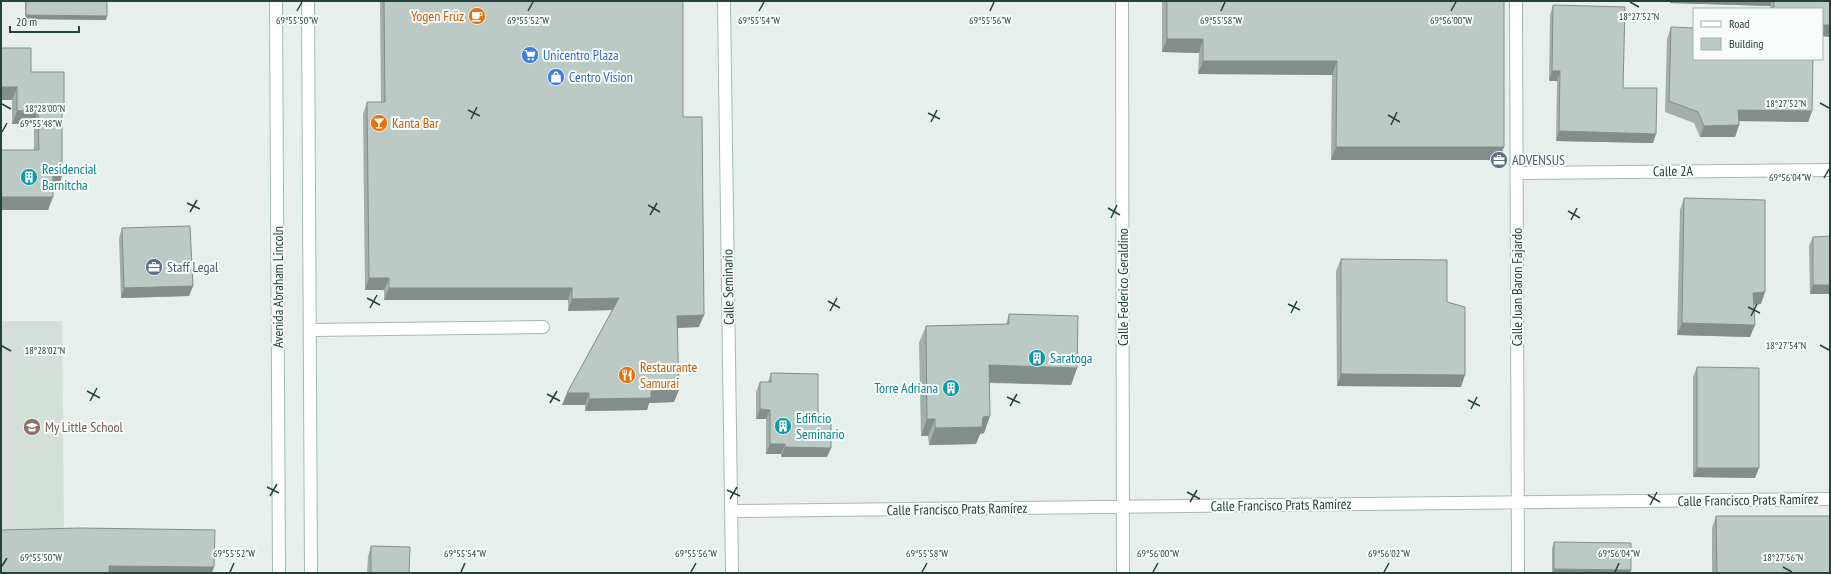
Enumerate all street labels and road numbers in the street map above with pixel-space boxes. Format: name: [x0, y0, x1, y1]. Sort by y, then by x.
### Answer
street label: Calle 2A: [1653, 162, 1694, 180]
street label: Avenida Abraham Lincoln: [269, 226, 287, 348]
street label: Calle Federico Geraldino: [1114, 228, 1132, 346]
street label: Calle Juan Baron Fajardo: [1508, 228, 1526, 346]
street label: Calle Seminario: [718, 249, 738, 325]
street label: Calle Francisco Prats Ramírez: [1677, 490, 1819, 510]
street label: Calle Francisco Prats Ramírez: [1210, 495, 1352, 515]
street label: Calle Francisco Prats Ramírez: [886, 499, 1028, 519]

